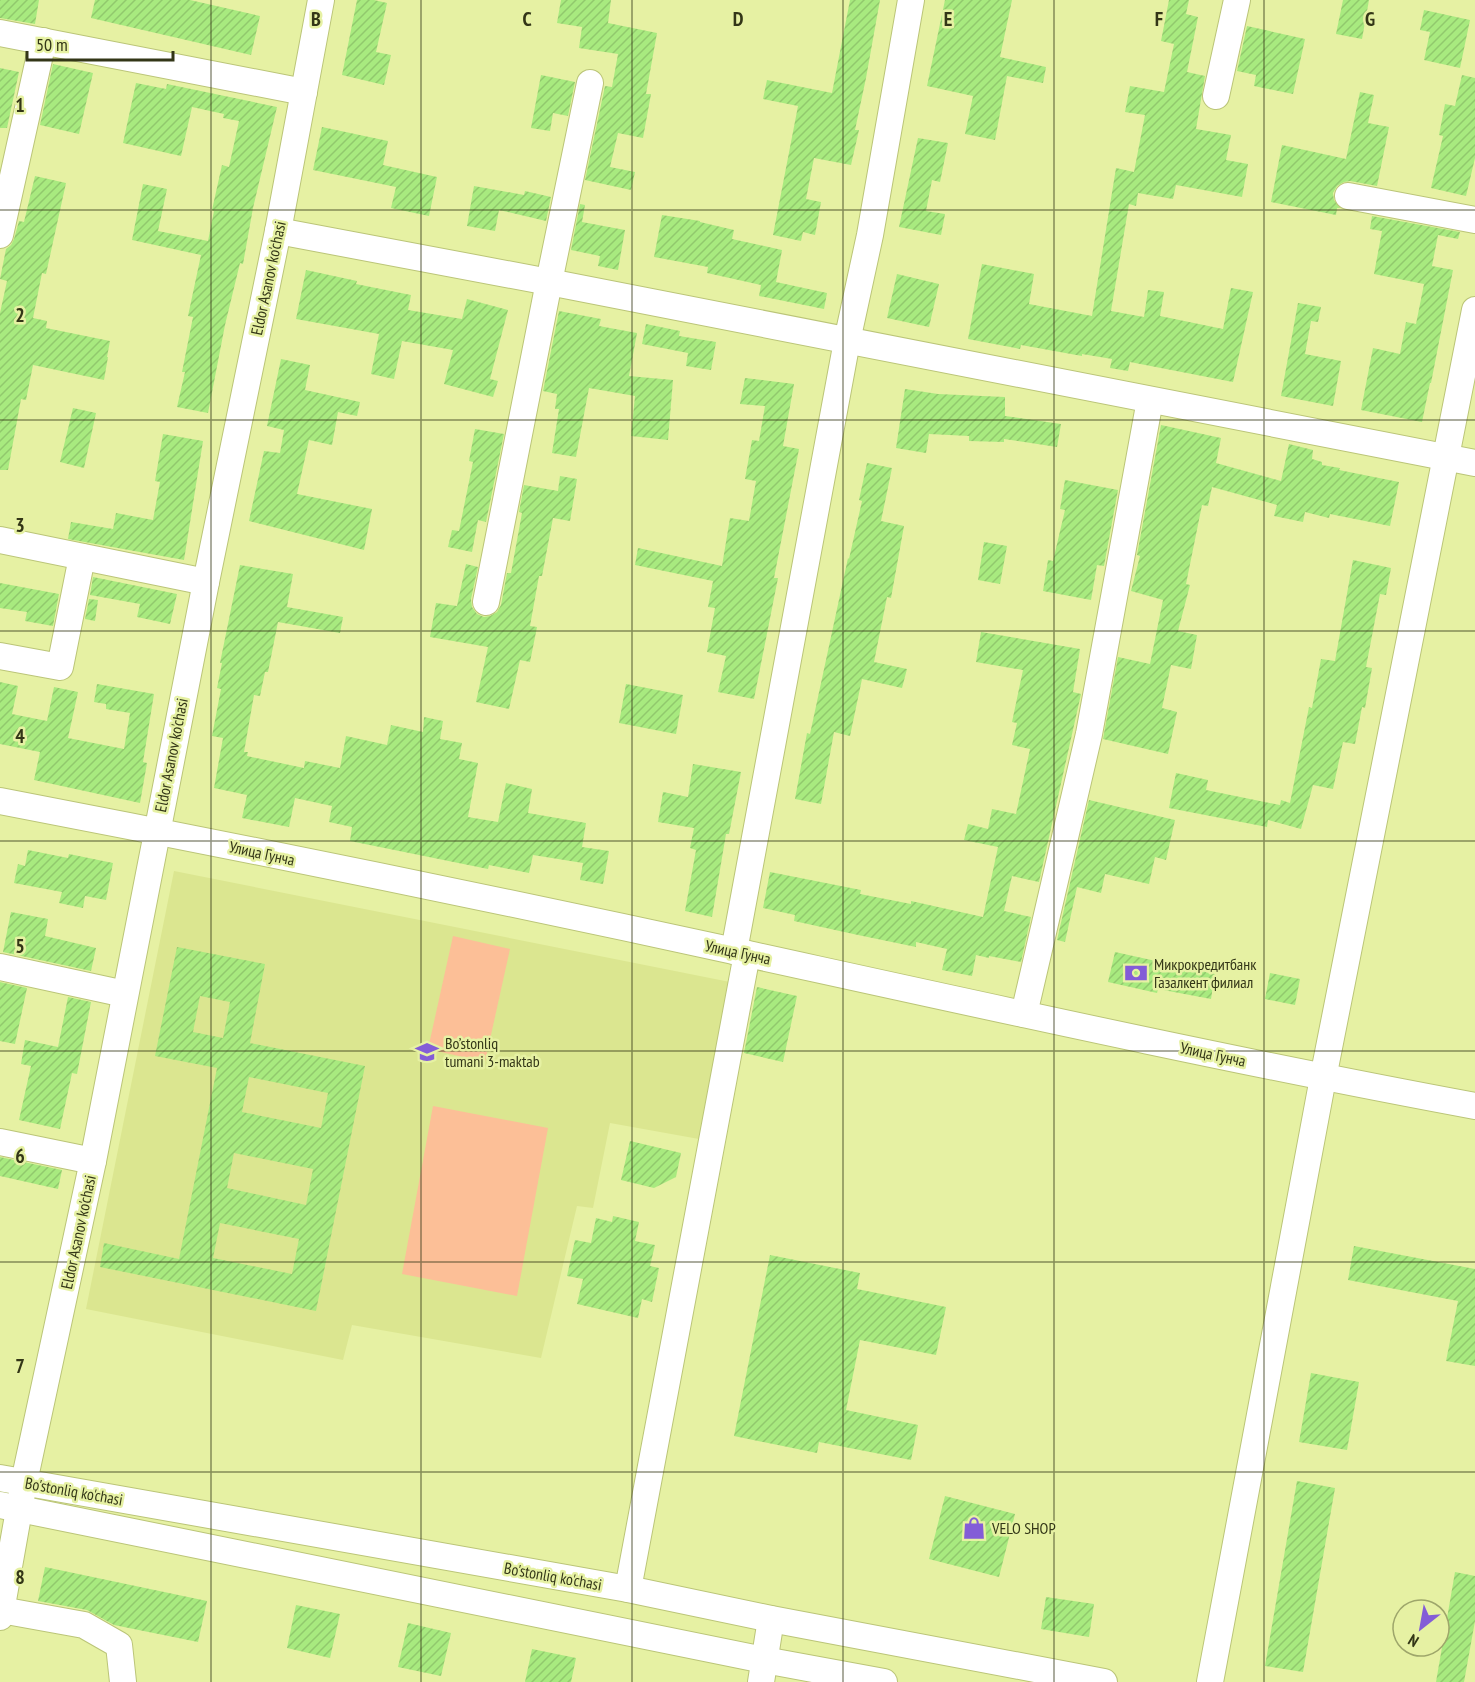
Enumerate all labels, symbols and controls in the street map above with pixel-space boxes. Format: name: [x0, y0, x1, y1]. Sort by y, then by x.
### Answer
text: B: [311, 6, 321, 32]
text: C: [522, 6, 532, 32]
text: D: [733, 6, 744, 32]
text: E: [944, 6, 952, 32]
text: F: [1155, 6, 1163, 32]
text: G: [1365, 6, 1375, 32]
scale bar: [27, 24, 172, 62]
text: 50 m: [36, 33, 68, 56]
text: 1: [15, 92, 25, 118]
street label: Eldor Asanov ko'chasi: [246, 219, 290, 337]
text: 2: [15, 302, 25, 328]
text: 3: [15, 512, 25, 538]
street label: Eldor Asanov ko'chasi: [150, 696, 192, 814]
text: 4: [15, 723, 25, 749]
street label: Улица Гунча: [227, 836, 297, 870]
text: 5: [15, 933, 25, 959]
street label: Улица Гунча: [703, 935, 773, 969]
place label: Микрокредитбанк Газалкент филиал: [1154, 954, 1257, 992]
bank icon: Микрокредитбанк Газалкент филиал: [1123, 960, 1149, 986]
place label: Bo’stonliq tumani 3-maktab: [445, 1033, 540, 1071]
street label: Улица Гунча: [1178, 1037, 1248, 1071]
school or university icon: Bo’stonliq tumani 3-maktab: [414, 1039, 440, 1065]
text: 6: [15, 1143, 25, 1169]
street label: Eldor Asanov ko'chasi: [56, 1173, 100, 1291]
text: 7: [15, 1353, 25, 1379]
street label: Bo'stonliq ko'chasi: [24, 1473, 124, 1509]
shop icon: VELO SHOP: [961, 1515, 987, 1541]
place label: VELO SHOP: [991, 1518, 1056, 1538]
street label: Bo'stonliq ko'chasi: [503, 1558, 603, 1594]
text: 8: [15, 1564, 25, 1590]
north arrow: [1391, 1598, 1451, 1658]
text: N: [1404, 1630, 1422, 1652]

